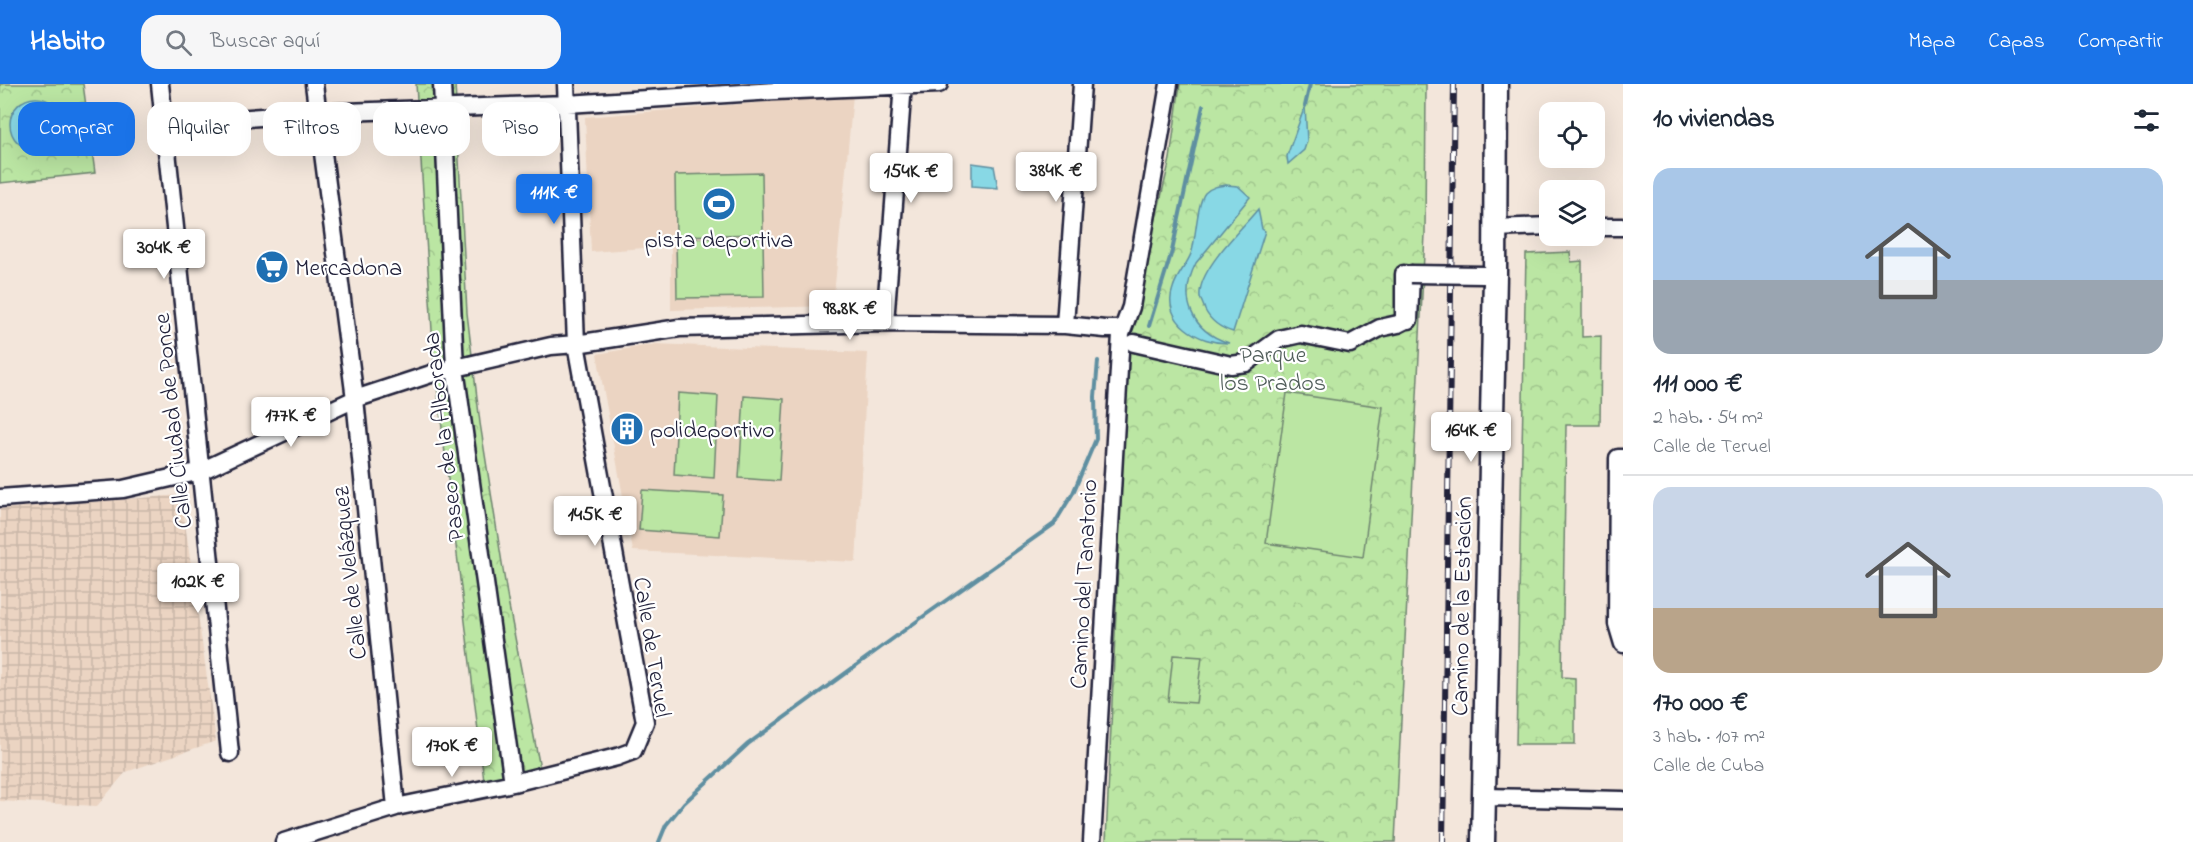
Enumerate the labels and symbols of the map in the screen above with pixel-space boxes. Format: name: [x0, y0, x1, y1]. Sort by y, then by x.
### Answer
pin: 384K €: [1007, 152, 1105, 203]
pin: 154K €: [862, 153, 960, 204]
pin: 111K €: [505, 174, 603, 225]
sports icon: pista deportiva: [701, 186, 737, 222]
place label: pista deportiva: [645, 224, 793, 259]
pin: 304K €: [115, 229, 213, 280]
supermarket icon: Mercadona: [254, 249, 290, 285]
place label: Mercadona: [295, 252, 402, 287]
pin: 98.8K €: [795, 290, 905, 341]
street label: Calle Ciudad de Ponce: [146, 311, 203, 530]
street label: Paseo de la Alborada: [415, 330, 476, 544]
park label: Parque los Prados: [1220, 339, 1326, 402]
pin: 177K €: [242, 397, 340, 448]
building icon: polideportivo: [609, 411, 645, 447]
pin: 164K €: [1422, 412, 1520, 463]
place label: polideportivo: [650, 414, 775, 449]
street label: Camino del Tanatorio: [1063, 478, 1108, 690]
street label: Calle de Velázquez: [325, 483, 378, 661]
pin: 145K €: [546, 496, 644, 547]
street label: Camino de la Estación: [1444, 496, 1483, 716]
pin: 102K €: [149, 563, 247, 614]
street label: Calle de Teruel: [622, 575, 679, 720]
pin: 170K €: [403, 727, 501, 778]

